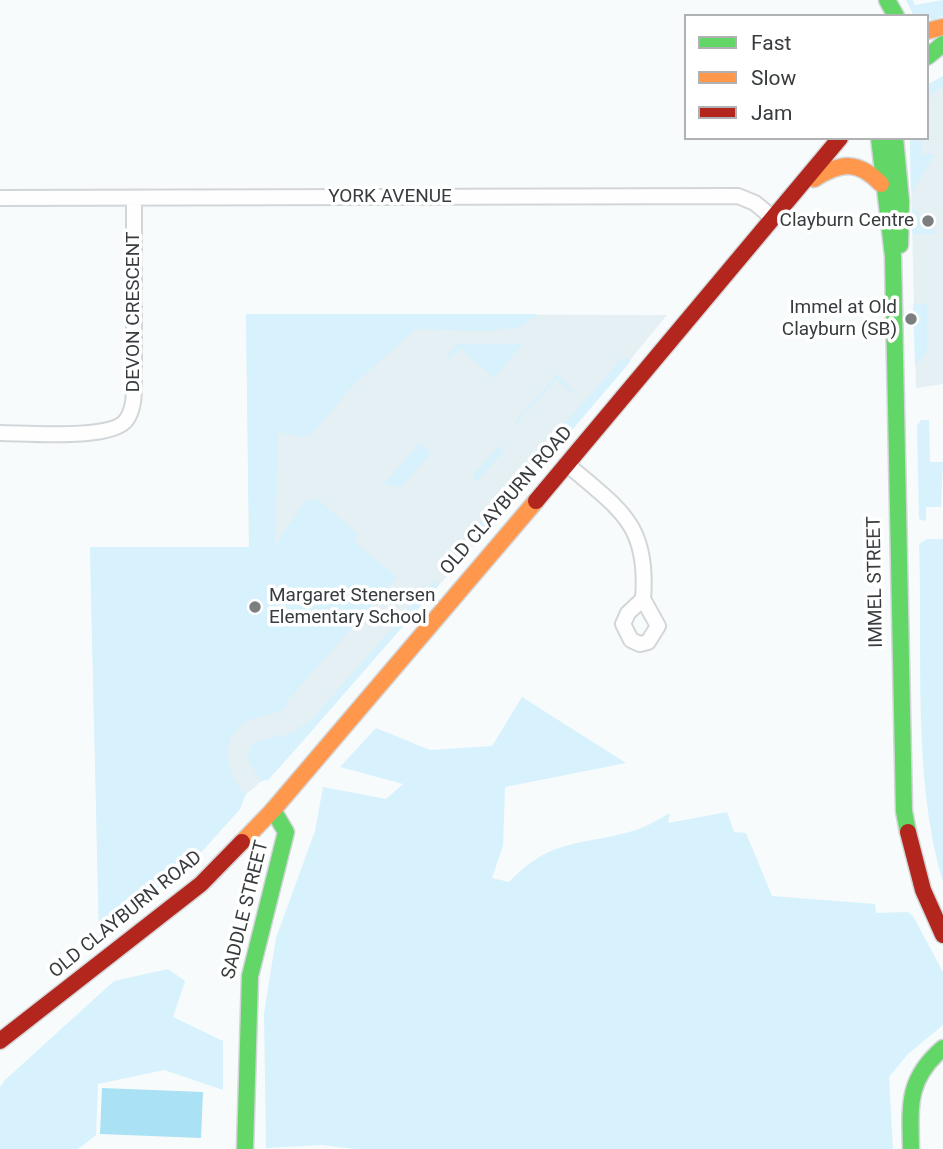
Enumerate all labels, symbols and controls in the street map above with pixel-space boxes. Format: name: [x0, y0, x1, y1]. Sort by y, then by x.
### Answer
legend: [684, 14, 929, 140]
text: Fast: [751, 31, 791, 55]
text: Slow: [751, 66, 796, 90]
text: Jam: [751, 101, 792, 125]
street label: YORK AVENUE: [328, 186, 452, 208]
place label: Clayburn Centre: [780, 210, 914, 232]
marker: Clayburn Centre: [920, 213, 936, 229]
street label: DEVON CRESCENT: [123, 232, 145, 392]
place label: Immel at Old Clayburn (SB): [782, 297, 897, 341]
marker: Immel at Old Clayburn (SB): [903, 311, 919, 327]
street label: OLD CLAYBURN ROAD: [436, 422, 578, 580]
street label: IMMEL STREET: [863, 516, 889, 648]
place label: Margaret Stenersen Elementary School: [269, 585, 435, 629]
marker: Margaret Stenersen Elementary School: [247, 599, 263, 615]
street label: SADDLE STREET: [218, 838, 274, 982]
street label: OLD CLAYBURN ROAD: [45, 846, 207, 984]

